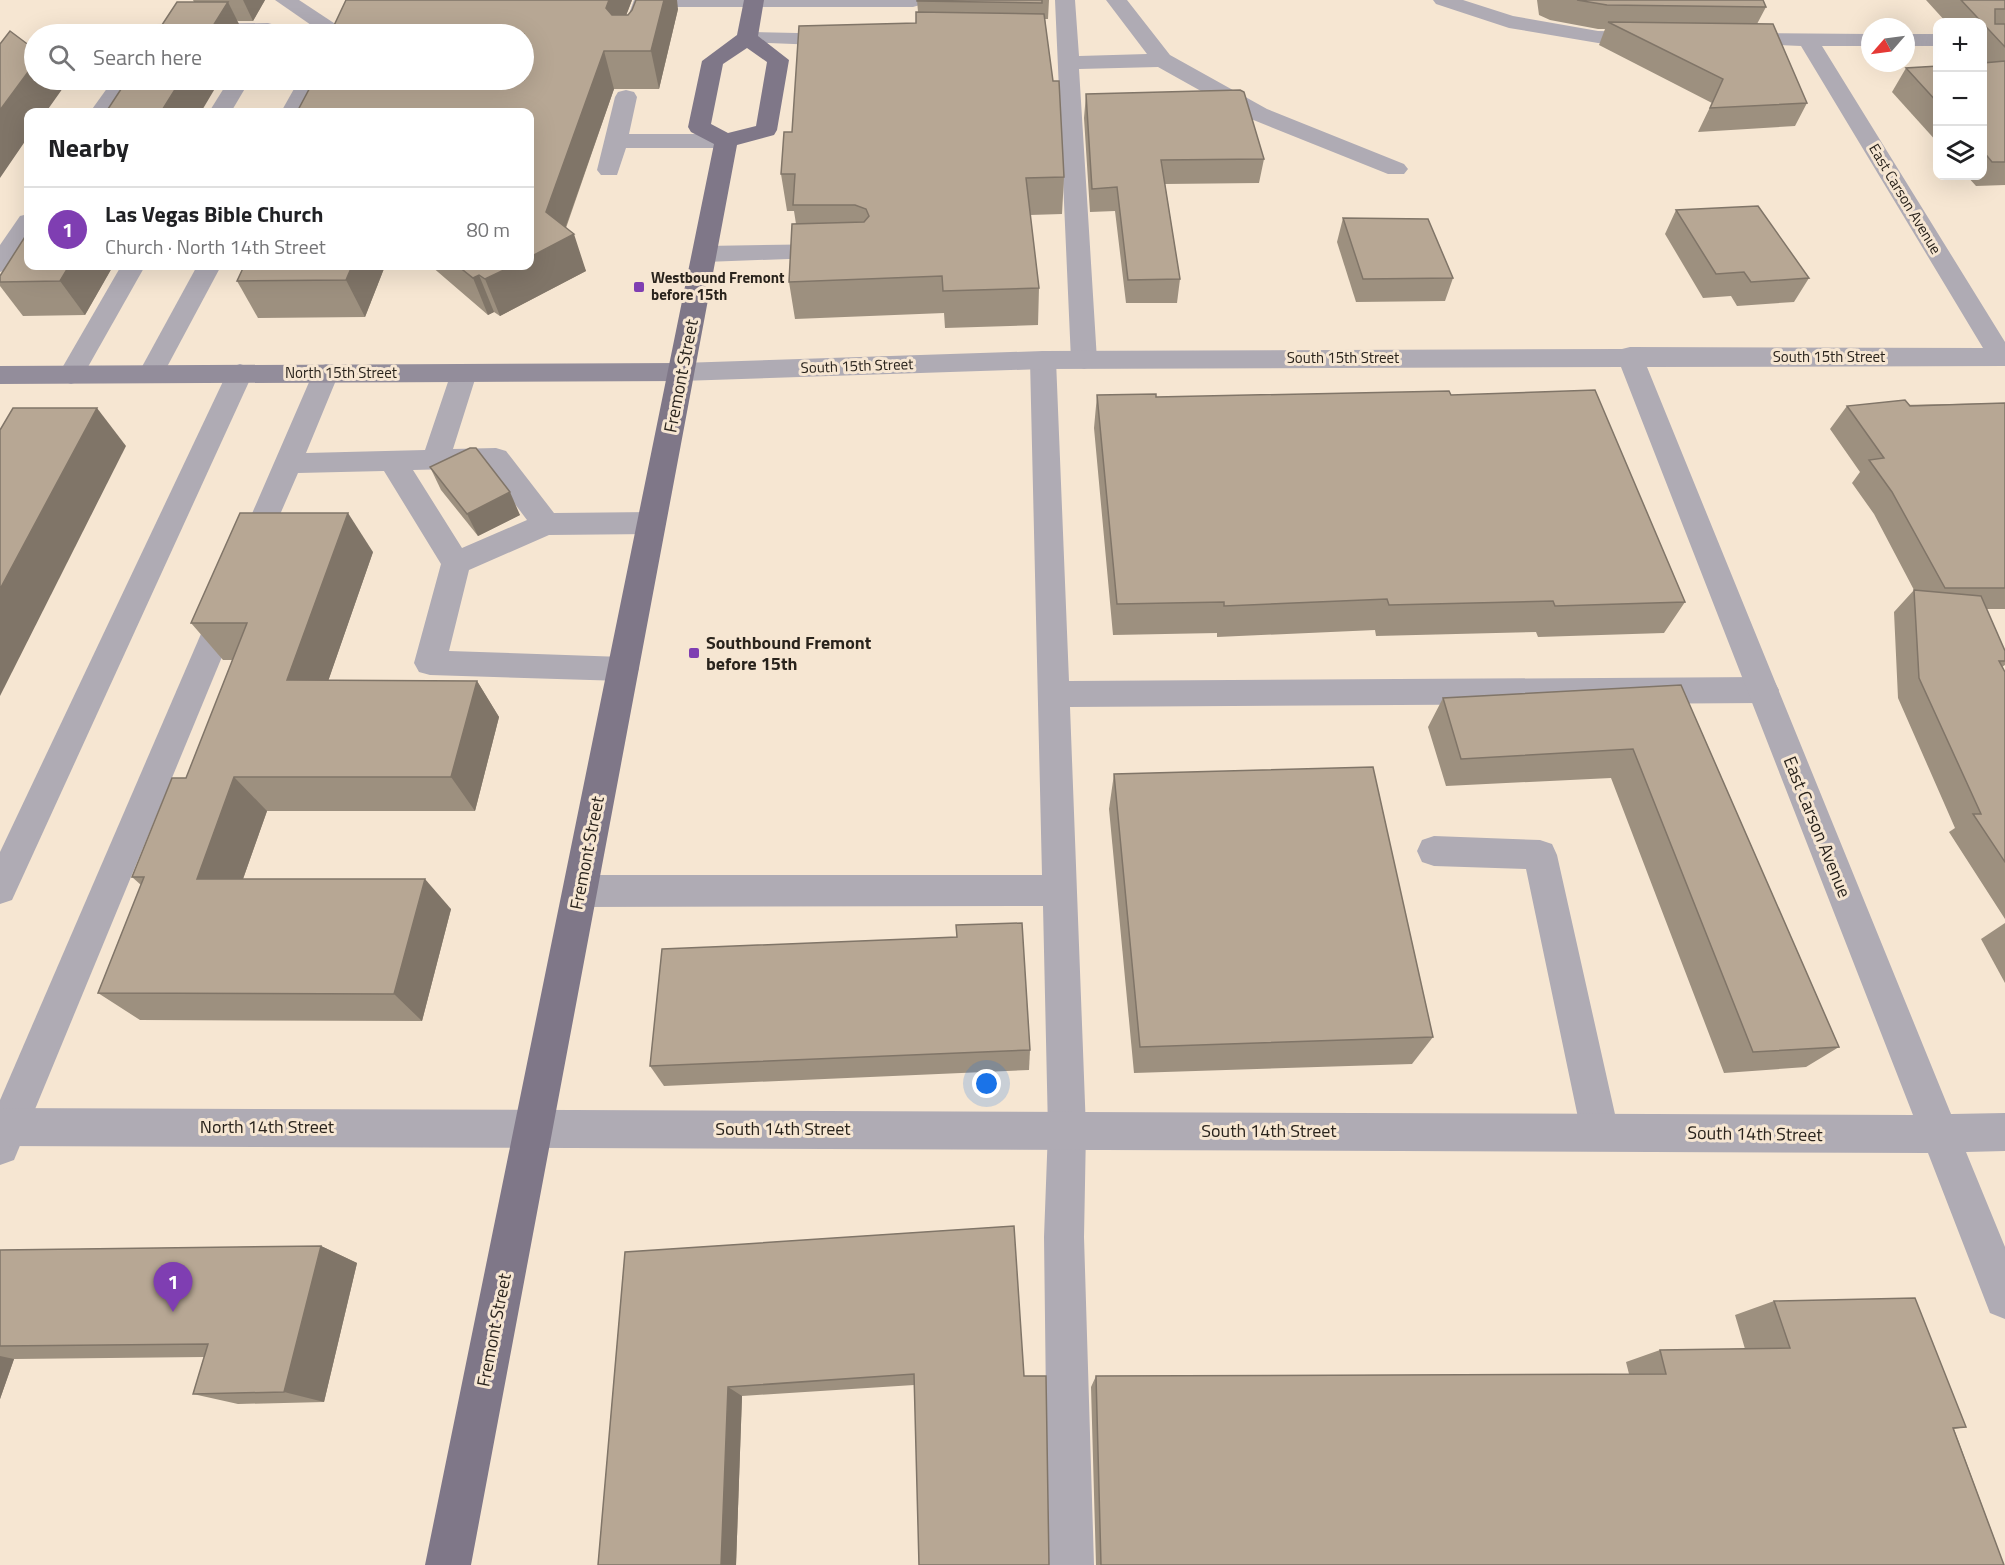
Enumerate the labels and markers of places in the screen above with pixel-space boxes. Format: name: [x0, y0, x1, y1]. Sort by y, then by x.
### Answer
place label: Westbound Fremont before 15th: [651, 266, 785, 306]
marker: Westbound Fremont before 15th: [632, 280, 646, 294]
place label: Southbound Fremont before 15th: [706, 629, 872, 677]
marker: Southbound Fremont before 15th: [687, 646, 701, 660]
pin: 1: [154, 1262, 192, 1312]

